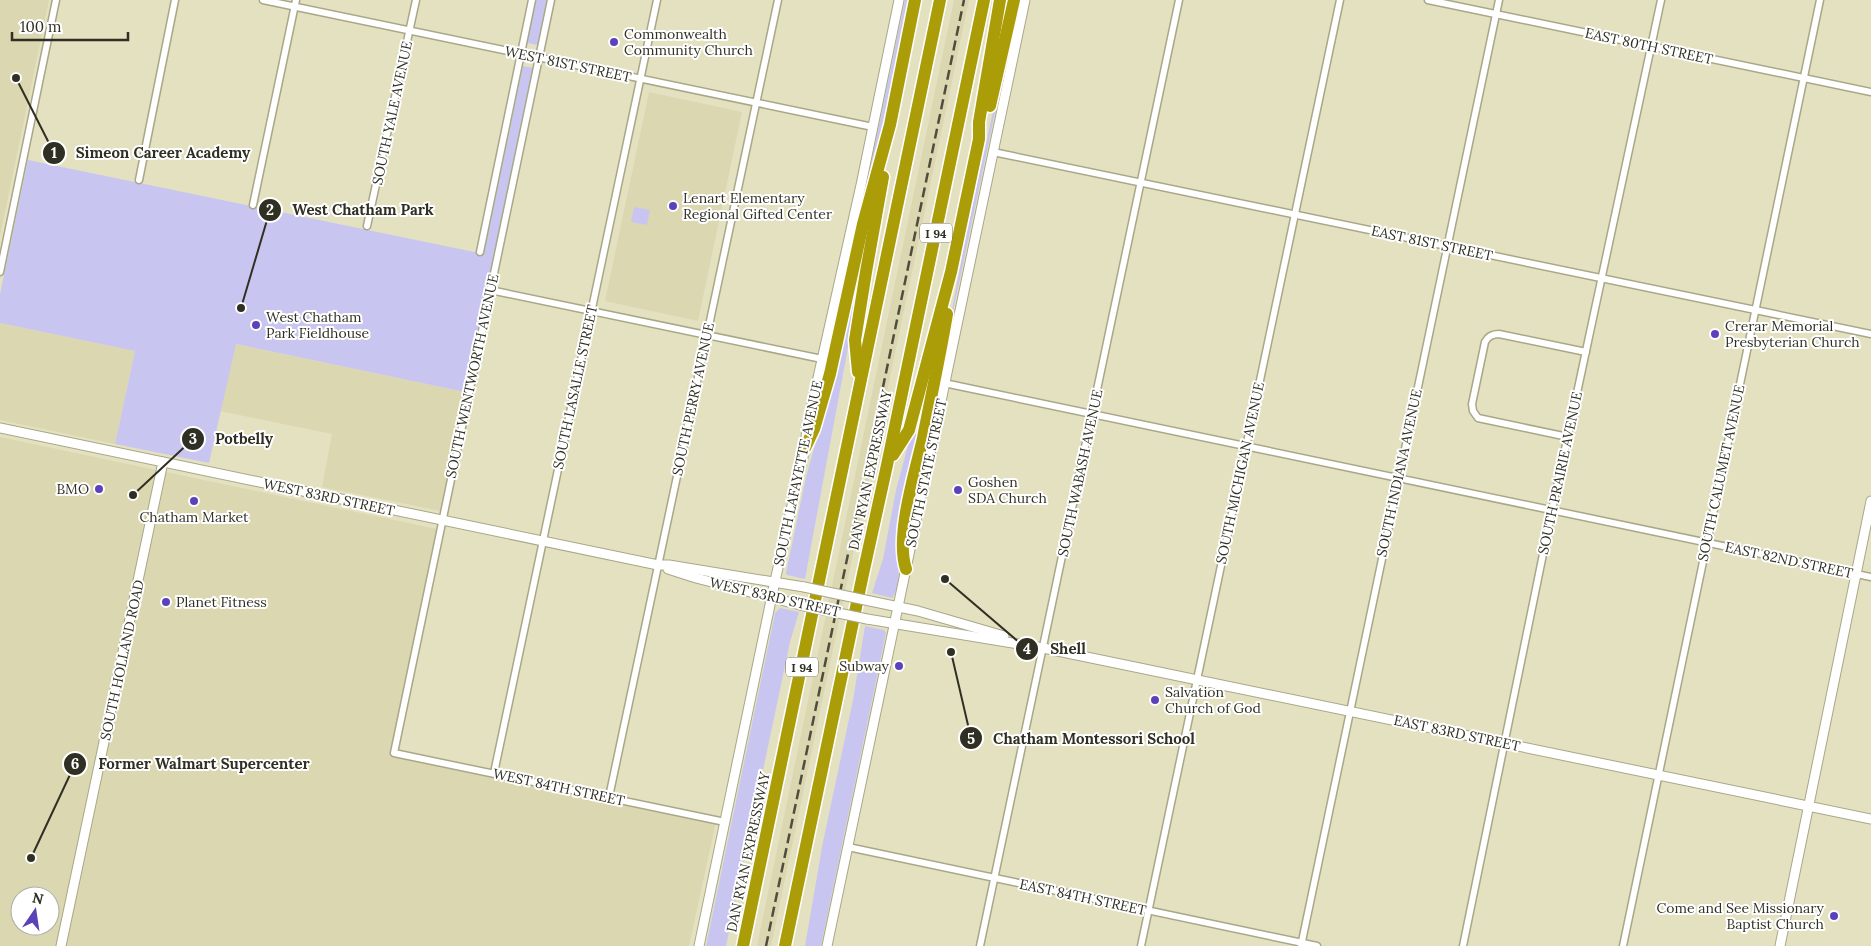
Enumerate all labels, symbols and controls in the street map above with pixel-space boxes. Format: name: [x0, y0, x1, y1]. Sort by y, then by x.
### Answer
scale bar: [12, 10, 129, 42]
text: 100 m: [20, 17, 61, 36]
street label: EAST 80TH STREET: [1583, 24, 1715, 68]
place label: Commonwealth Community Church: [624, 25, 753, 59]
marker: Commonwealth Community Church: [608, 36, 620, 48]
street label: SOUTH YALE AVENUE: [368, 39, 416, 187]
street label: WEST 81ST STREET: [503, 42, 633, 86]
callout: Simeon Career Academy: [41, 138, 260, 168]
text: 1: [51, 143, 57, 162]
text: Simeon Career Academy: [76, 143, 251, 162]
place label: Lenart Elementary Regional Gifted Center: [683, 189, 832, 223]
callout: West Chatham Park: [257, 195, 444, 225]
text: 2: [266, 200, 274, 219]
text: West Chatham Park: [292, 200, 434, 219]
marker: Lenart Elementary Regional Gifted Center: [667, 200, 679, 212]
street label: EAST 81ST STREET: [1370, 221, 1494, 265]
road number: I 94: [920, 224, 952, 242]
street label: SOUTH WENTWORTH AVENUE: [442, 272, 503, 480]
street label: SOUTH LASALLE STREET: [549, 303, 601, 471]
place label: West Chatham Park Fieldhouse: [266, 308, 370, 342]
place label: Crerar Memorial Presbyterian Church: [1725, 317, 1860, 351]
marker: West Chatham Park Fieldhouse: [250, 319, 262, 331]
street label: SOUTH PERRY AVENUE: [668, 320, 718, 477]
marker: Crerar Memorial Presbyterian Church: [1709, 328, 1721, 340]
street label: SOUTH LAFAYETTE AVENUE: [770, 378, 827, 568]
street label: SOUTH MICHIGAN AVENUE: [1212, 380, 1268, 566]
street label: SOUTH CALUMET AVENUE: [1693, 383, 1749, 563]
street label: DAN RYAN EXPRESSWAY: [844, 387, 896, 552]
street label: SOUTH WABASH AVENUE: [1053, 387, 1107, 558]
street label: SOUTH INDIANA AVENUE: [1372, 387, 1426, 559]
street label: SOUTH PRAIRIE AVENUE: [1534, 390, 1586, 556]
street label: SOUTH STATE STREET: [901, 397, 951, 549]
callout: Potbelly: [180, 424, 283, 454]
text: 3: [189, 429, 197, 448]
text: Potbelly: [215, 429, 274, 448]
place label: Goshen SDA Church: [968, 473, 1047, 507]
street label: WEST 83RD STREET: [262, 474, 396, 520]
place label: BMO: [57, 480, 89, 498]
marker: BMO: [93, 483, 105, 495]
marker: Goshen SDA Church: [952, 484, 964, 496]
marker: Chatham Market: [188, 495, 200, 507]
place label: Chatham Market: [140, 508, 249, 526]
street label: EAST 82ND STREET: [1723, 538, 1855, 582]
street label: WEST 83RD STREET: [708, 573, 842, 621]
street label: SOUTH HOLLAND ROAD: [96, 578, 148, 742]
place label: Planet Fitness: [176, 593, 267, 611]
marker: Planet Fitness: [160, 596, 172, 608]
callout: Shell: [1015, 634, 1095, 664]
text: 4: [1023, 639, 1031, 658]
text: Shell: [1050, 639, 1086, 658]
place label: Subway: [839, 657, 890, 675]
road number: I 94: [786, 658, 818, 676]
marker: Subway: [893, 660, 905, 672]
place label: Salvation Church of God: [1165, 683, 1261, 717]
marker: Salvation Church of God: [1149, 694, 1161, 706]
street label: EAST 83RD STREET: [1392, 711, 1522, 755]
callout: Chatham Montessori School: [958, 723, 1205, 753]
text: 5: [967, 729, 975, 748]
text: Chatham Montessori School: [993, 729, 1195, 748]
callout: Former Walmart Supercenter: [63, 749, 319, 779]
text: 6: [71, 754, 79, 773]
text: Former Walmart Supercenter: [98, 754, 311, 773]
street label: WEST 84TH STREET: [491, 764, 627, 810]
street label: DAN RYAN EXPRESSWAY: [722, 769, 774, 934]
street label: EAST 84TH STREET: [1018, 875, 1148, 919]
north arrow: [10, 886, 60, 936]
text: N: [31, 888, 45, 908]
place label: Come and See Missionary Baptist Church: [1656, 899, 1825, 933]
marker: Come and See Missionary Baptist Church: [1828, 910, 1840, 922]

